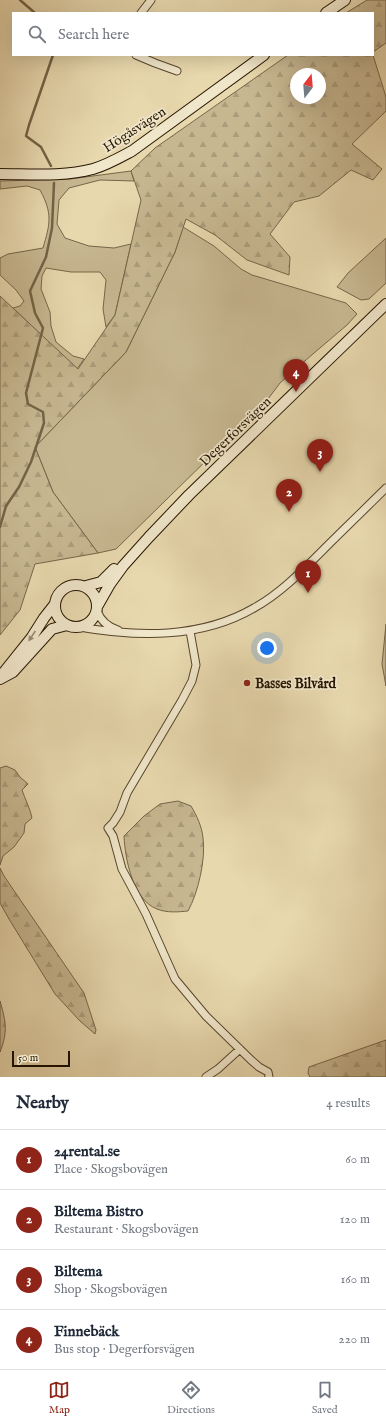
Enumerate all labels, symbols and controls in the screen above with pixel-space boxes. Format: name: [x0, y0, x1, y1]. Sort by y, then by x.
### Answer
search box: [12, 12, 374, 56]
icon: search: [26, 23, 48, 45]
text: Search here: [58, 25, 129, 44]
north arrow: [290, 68, 326, 104]
street label: Högåsvägen: [100, 102, 170, 157]
pin: 4: [283, 359, 309, 392]
street label: Degerforsvägen: [196, 393, 276, 471]
pin: 3: [307, 439, 333, 472]
pin: 2: [276, 479, 302, 512]
pin: 1: [295, 560, 321, 593]
one-way arrow: [28, 631, 36, 641]
your location: [257, 638, 277, 658]
place label: Basses Bilvård: [255, 675, 337, 693]
marker: Basses Bilvård: [242, 678, 252, 688]
scale bar: [12, 1049, 70, 1068]
text: 50 m: [18, 1051, 38, 1065]
text: Nearby: [16, 1093, 69, 1114]
text: 4 results: [326, 1095, 370, 1112]
text: 24rental.se: [54, 1142, 120, 1161]
text: 1: [27, 1151, 31, 1168]
text: 60 m: [345, 1151, 370, 1168]
text: Place · Skogsbovägen: [54, 1161, 168, 1178]
text: Biltema Bistro: [54, 1202, 143, 1221]
text: 2: [26, 1211, 32, 1228]
text: 120 m: [340, 1211, 370, 1228]
text: Restaurant · Skogsbovägen: [54, 1221, 199, 1238]
text: Biltema: [54, 1262, 102, 1281]
text: 3: [27, 1271, 31, 1288]
text: 160 m: [340, 1271, 370, 1288]
text: Shop · Skogsbovägen: [54, 1281, 167, 1298]
text: Finnebäck: [54, 1322, 119, 1341]
text: 4: [26, 1331, 32, 1348]
text: 220 m: [339, 1331, 370, 1348]
text: Bus stop · Degerforsvägen: [54, 1341, 195, 1358]
tab: Map: [48, 1379, 70, 1417]
tab: Directions: [167, 1379, 215, 1417]
tab: Saved: [312, 1379, 338, 1417]

